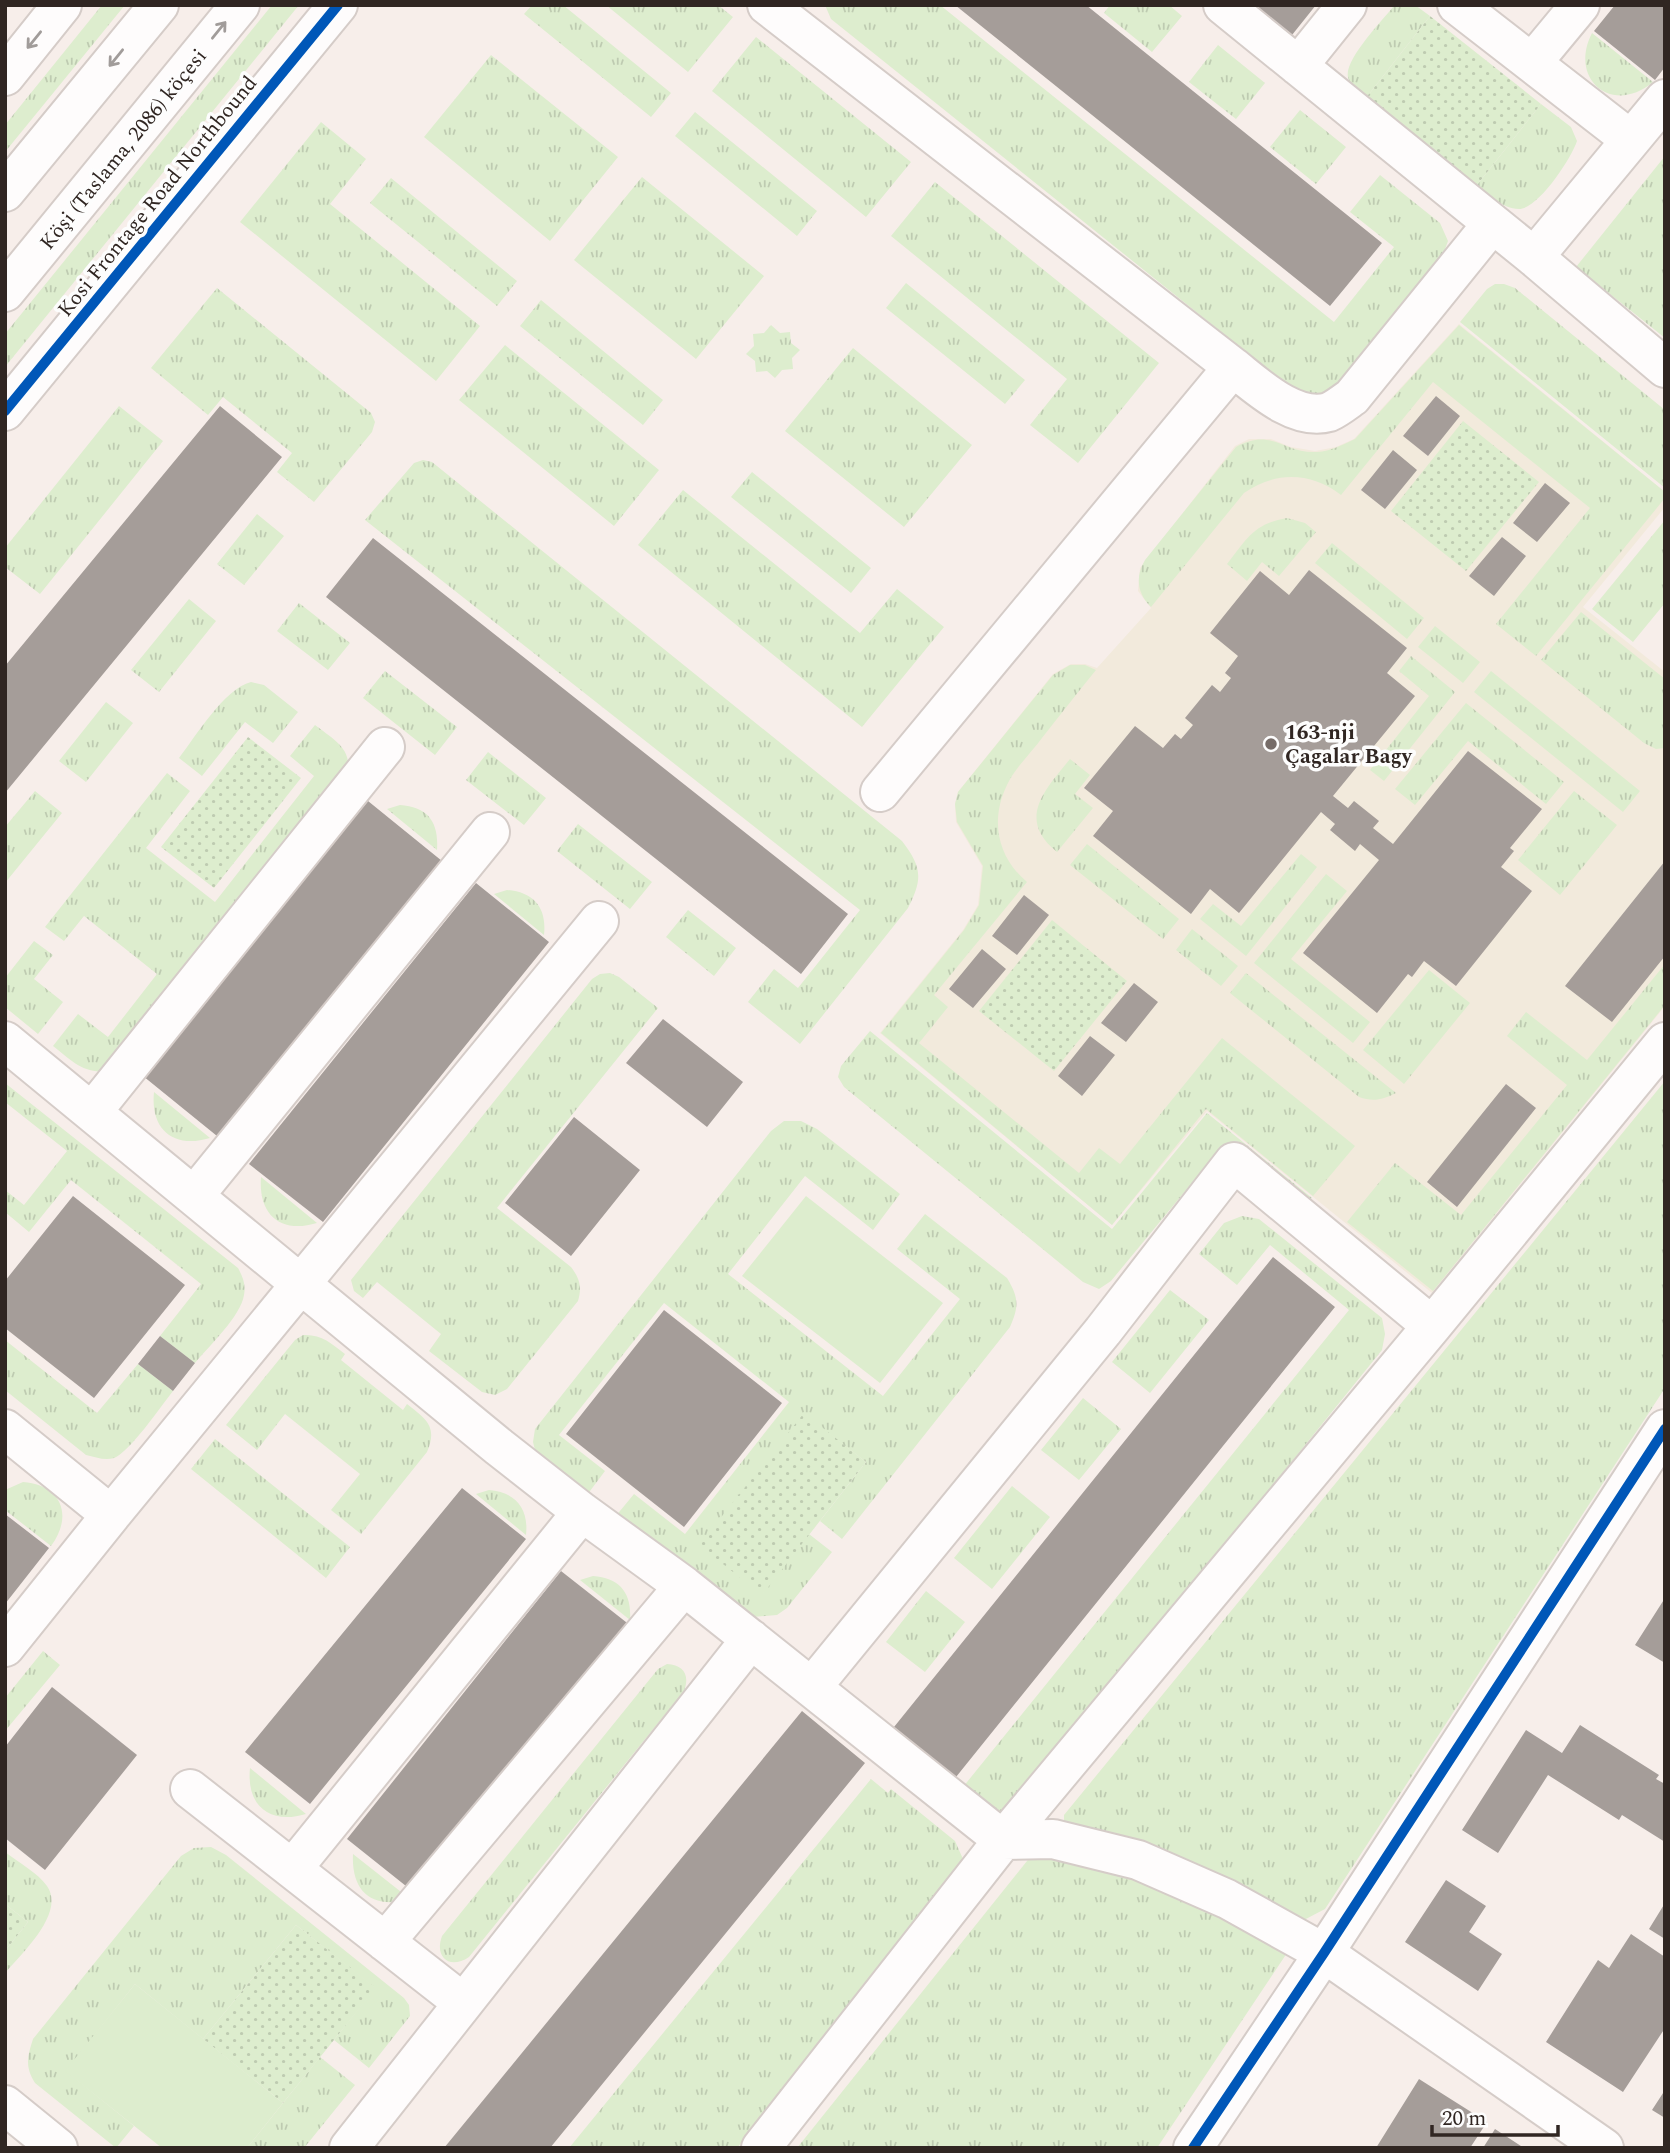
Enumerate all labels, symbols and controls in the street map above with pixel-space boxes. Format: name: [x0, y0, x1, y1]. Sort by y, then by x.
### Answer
one-way arrow: [212, 22, 227, 40]
one-way arrow: [26, 31, 41, 49]
street label: Köşi (Taslama, 2086) köçesi: [32, 42, 215, 257]
one-way arrow: [108, 49, 124, 67]
street label: Kosi Frontage Road Northbound: [50, 69, 265, 324]
place label: 163-nji Çagalar Bagy: [1285, 717, 1413, 773]
marker: 163-nji Çagalar Bagy: [1263, 736, 1279, 752]
scale bar: [1432, 2094, 1558, 2138]
text: 20 m: [1442, 2103, 1486, 2135]

